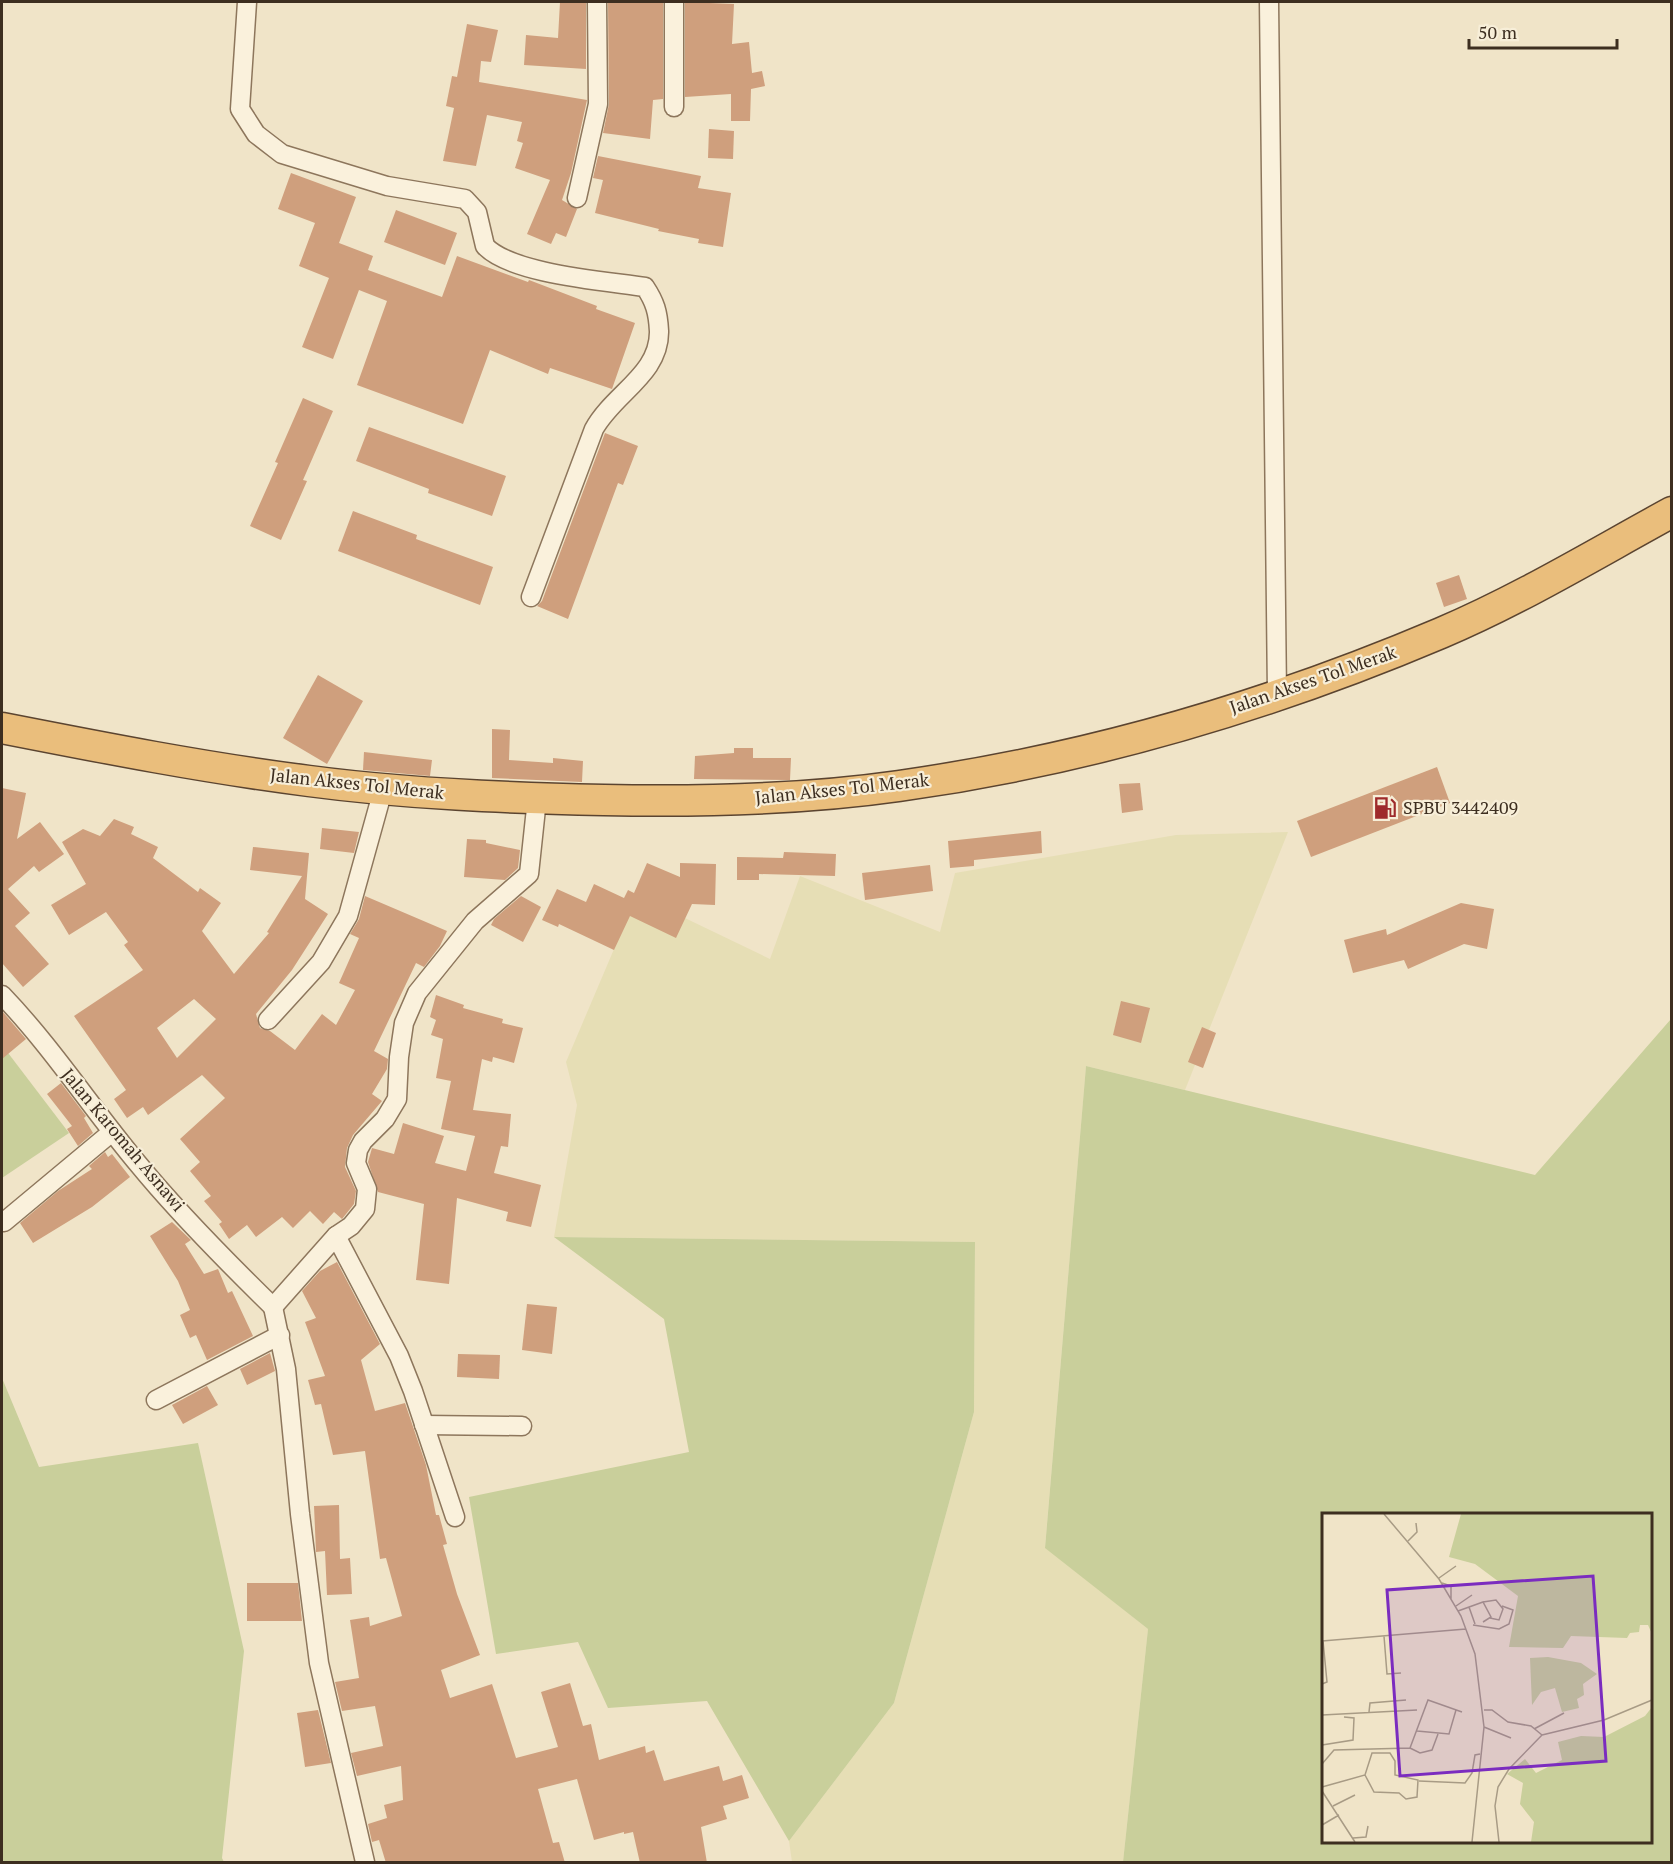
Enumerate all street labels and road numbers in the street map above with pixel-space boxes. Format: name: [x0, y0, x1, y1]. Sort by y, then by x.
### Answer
street label: Jalan Akses Tol Merak: [1226, 639, 1400, 719]
street label: Jalan Akses Tol Merak: [269, 762, 446, 804]
street label: Jalan Akses Tol Merak: [754, 767, 931, 809]
street label: Jalan Karomah Asnawi: [57, 1063, 191, 1216]

